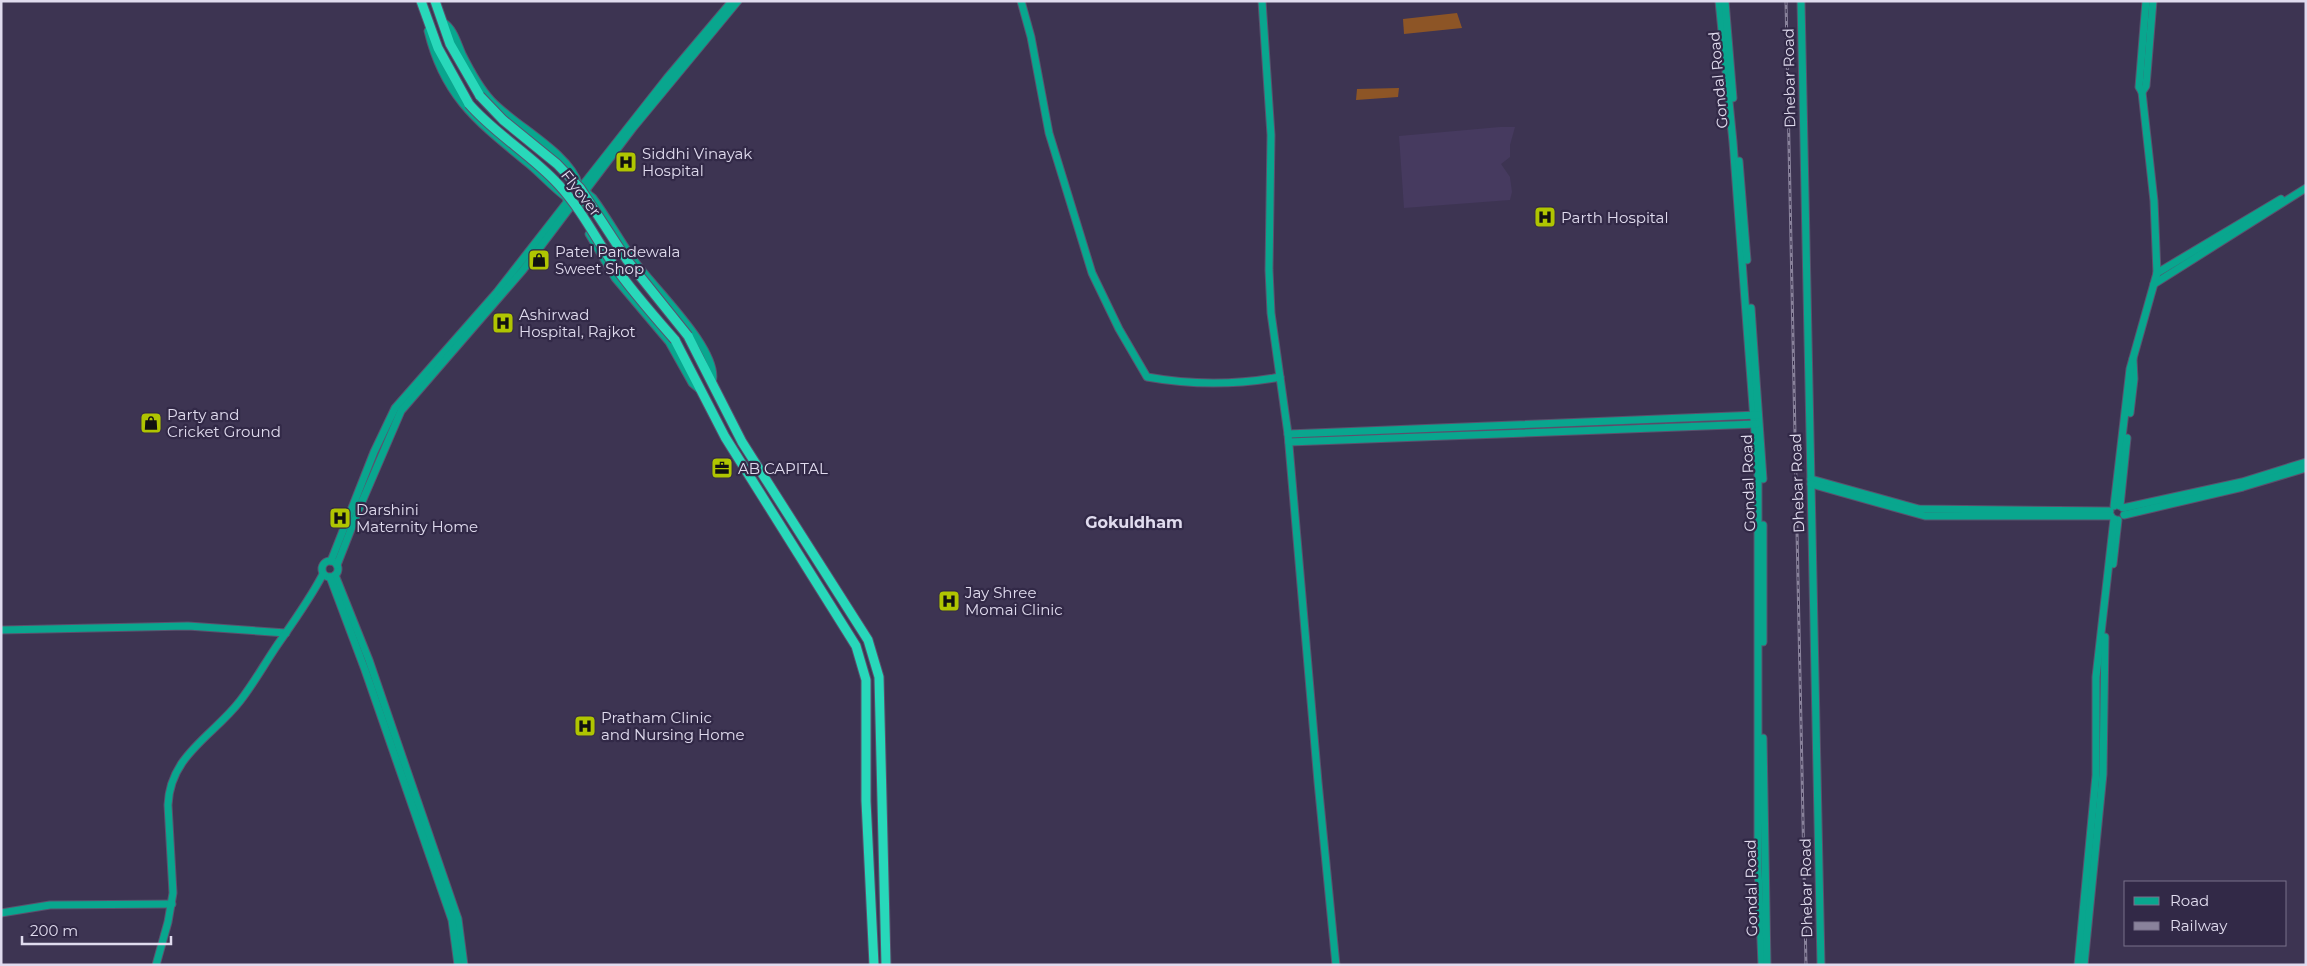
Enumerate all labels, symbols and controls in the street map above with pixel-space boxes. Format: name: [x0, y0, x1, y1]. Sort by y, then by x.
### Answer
street label: Dhebar Road: [1779, 28, 1799, 128]
street label: Gondal Road: [1704, 31, 1732, 129]
place label: Siddhi Vinayak Hospital: [642, 144, 752, 180]
hospital icon: Siddhi Vinayak Hospital: [614, 150, 638, 174]
street label: Flyover: [557, 166, 605, 220]
hospital icon: Parth Hospital: [1533, 205, 1557, 229]
place label: Parth Hospital: [1561, 208, 1668, 227]
place label: Patel Pandewala Sweet Shop: [555, 242, 680, 278]
shop icon: Patel Pandewala Sweet Shop: [527, 248, 551, 272]
place label: Ashirwad Hospital, Rajkot: [519, 305, 636, 341]
hospital icon: Ashirwad Hospital, Rajkot: [491, 311, 515, 335]
place label: Party and Cricket Ground: [167, 405, 281, 441]
shop icon: Party and Cricket Ground: [139, 411, 163, 435]
street label: Dhebar Road: [1786, 433, 1808, 533]
street label: Gondal Road: [1737, 434, 1759, 532]
office icon: AB CAPITAL: [710, 456, 734, 480]
place label: AB CAPITAL: [738, 459, 828, 478]
place label: Darshini Maternity Home: [356, 500, 478, 536]
hospital icon: Darshini Maternity Home: [328, 506, 352, 530]
district label: Gokuldham: [1085, 513, 1183, 532]
place label: Jay Shree Momai Clinic: [964, 583, 1063, 619]
hospital icon: Jay Shree Momai Clinic: [937, 589, 961, 613]
place label: Pratham Clinic and Nursing Home: [601, 708, 745, 744]
hospital icon: Pratham Clinic and Nursing Home: [573, 714, 597, 738]
street label: Dhebar Road: [1796, 838, 1816, 938]
street label: Gondal Road: [1741, 839, 1761, 937]
legend: [2124, 881, 2287, 946]
text: Road: [2170, 891, 2209, 910]
scale bar: [22, 914, 171, 946]
text: Railway: [2170, 916, 2228, 935]
text: 200 m: [30, 921, 78, 940]

